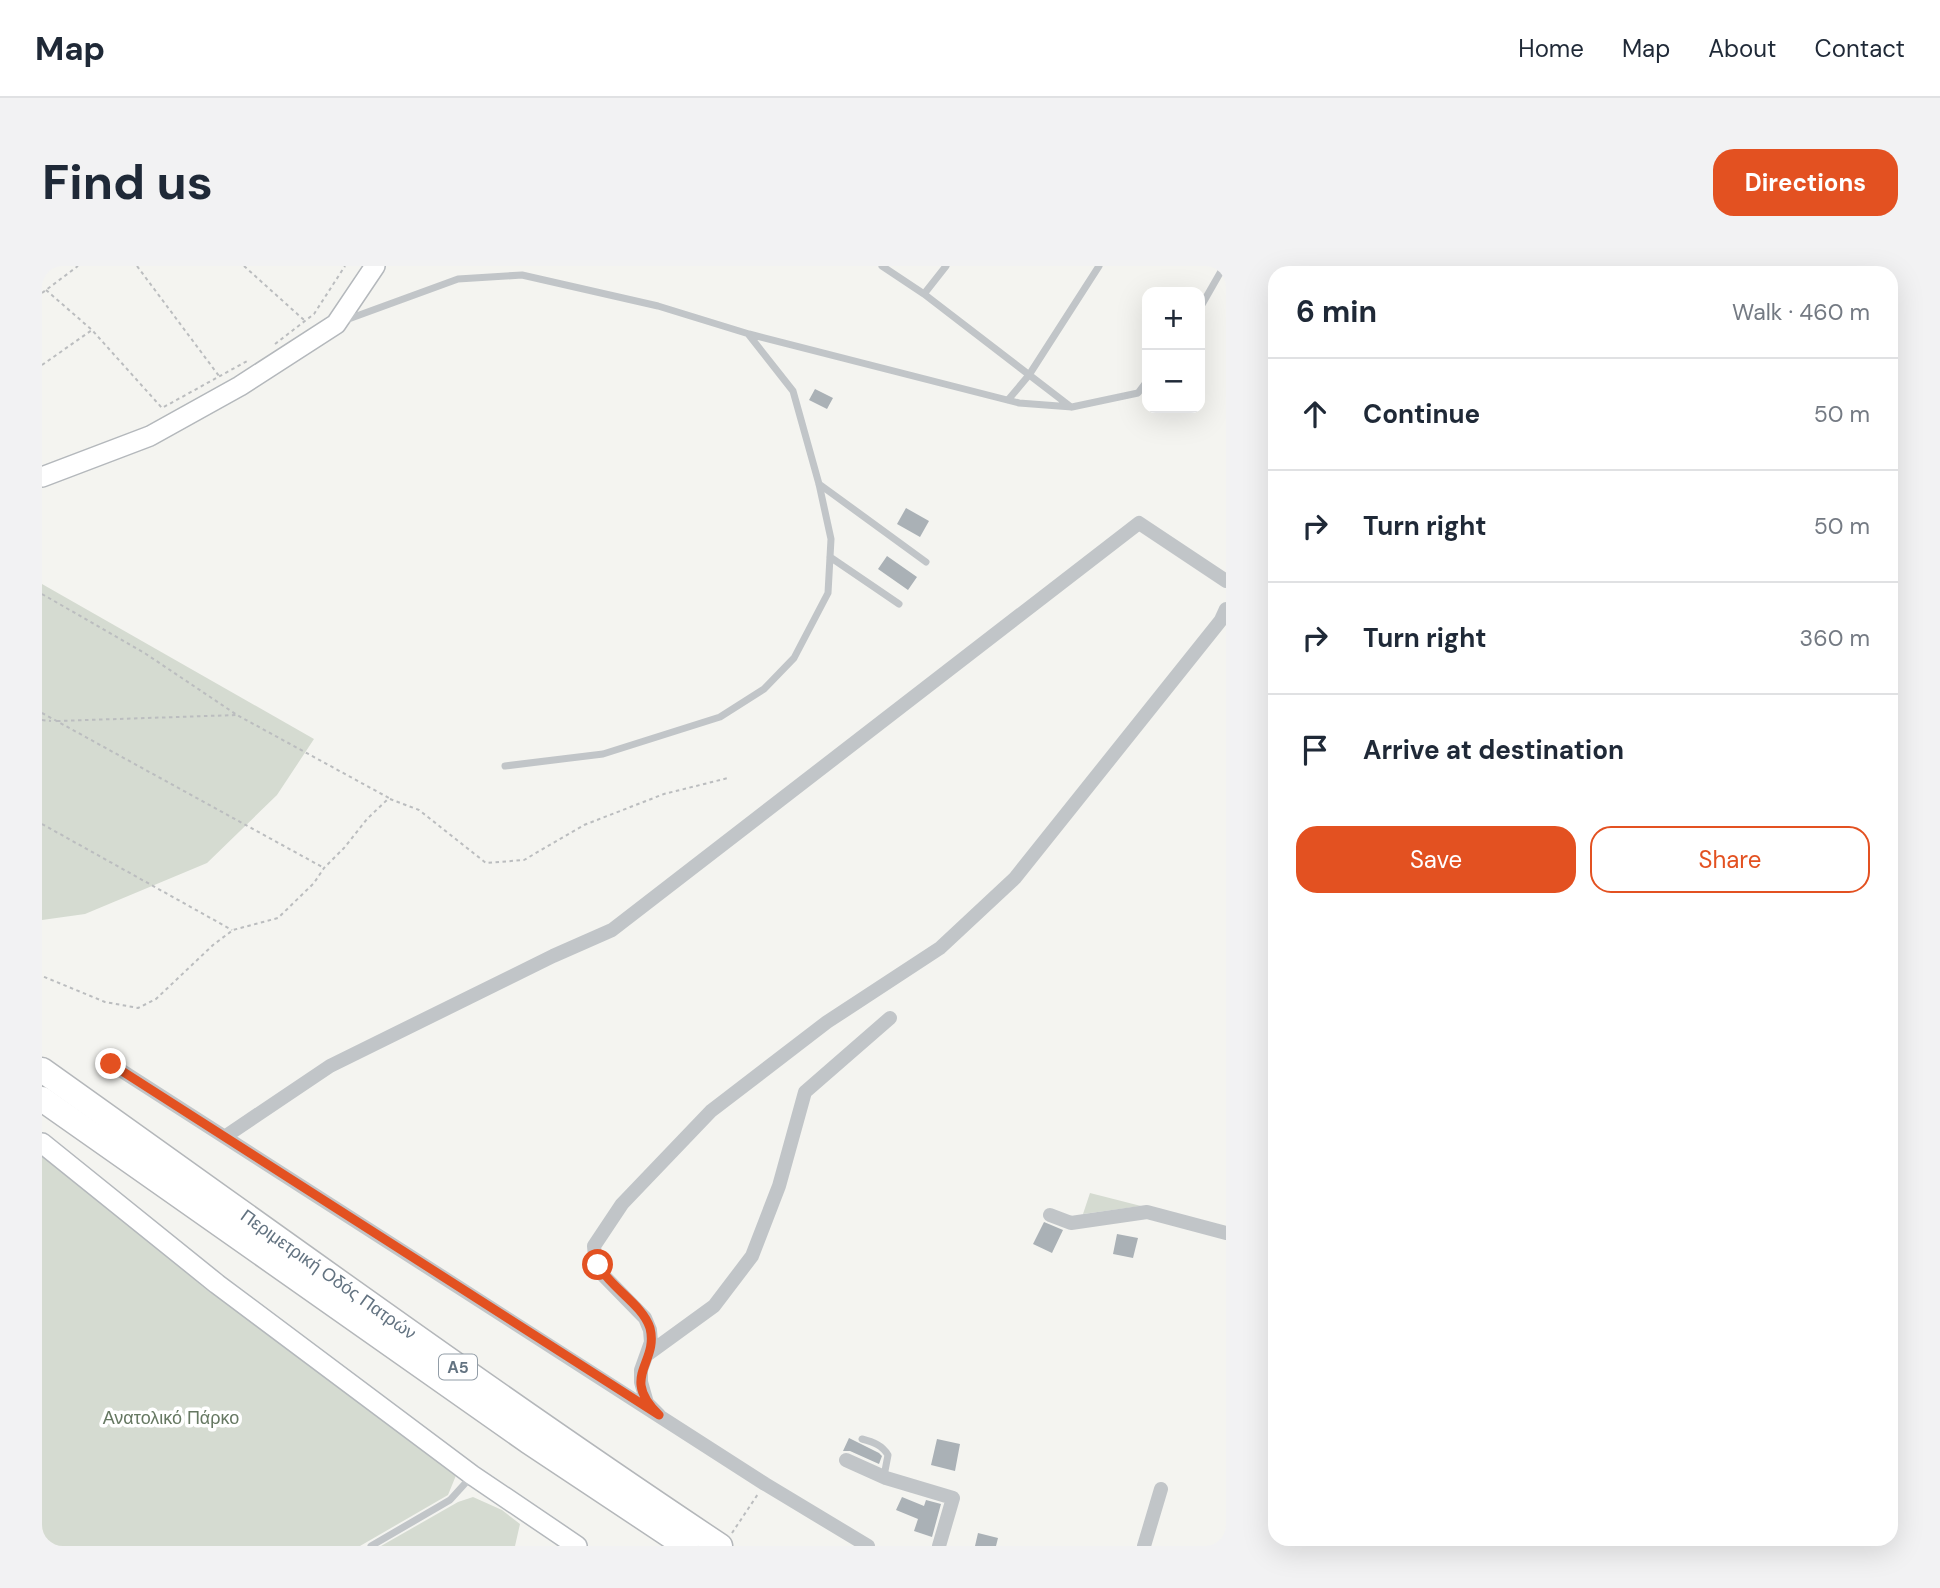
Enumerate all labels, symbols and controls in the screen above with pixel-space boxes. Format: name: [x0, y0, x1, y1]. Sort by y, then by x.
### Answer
text: Map: [35, 27, 105, 70]
text: Home: [1518, 33, 1584, 64]
text: Map: [1622, 33, 1670, 64]
text: About: [1708, 33, 1777, 64]
text: Contact: [1815, 33, 1905, 64]
button: Directions: [1713, 149, 1898, 216]
text: Find us: [42, 150, 213, 214]
map controls: [1142, 287, 1205, 413]
button: +: [1142, 287, 1205, 350]
text: 6 min: [1296, 292, 1377, 331]
text: Walk · 460 m: [1732, 297, 1870, 327]
button: −: [1142, 350, 1205, 413]
icon: ahead: [1296, 395, 1334, 433]
text: Continue: [1363, 397, 1480, 431]
text: 50 m: [1814, 399, 1870, 429]
icon: right: [1296, 507, 1334, 545]
text: Turn right: [1363, 509, 1487, 543]
text: 50 m: [1814, 511, 1870, 541]
icon: right: [1296, 619, 1334, 657]
text: Turn right: [1363, 621, 1487, 655]
text: 360 m: [1800, 623, 1870, 653]
icon: arrive: [1296, 731, 1334, 769]
text: Arrive at destination: [1363, 733, 1624, 767]
button: Save: [1296, 826, 1576, 893]
button: Share: [1590, 826, 1870, 893]
route end: [95, 1048, 126, 1079]
street label: Περιμετρική Οδός Πατρών: [236, 1204, 421, 1345]
route start: [582, 1249, 613, 1280]
road number: Α5: [439, 1354, 477, 1380]
park label: Ανατολικό Πάρκο: [103, 1406, 239, 1430]

